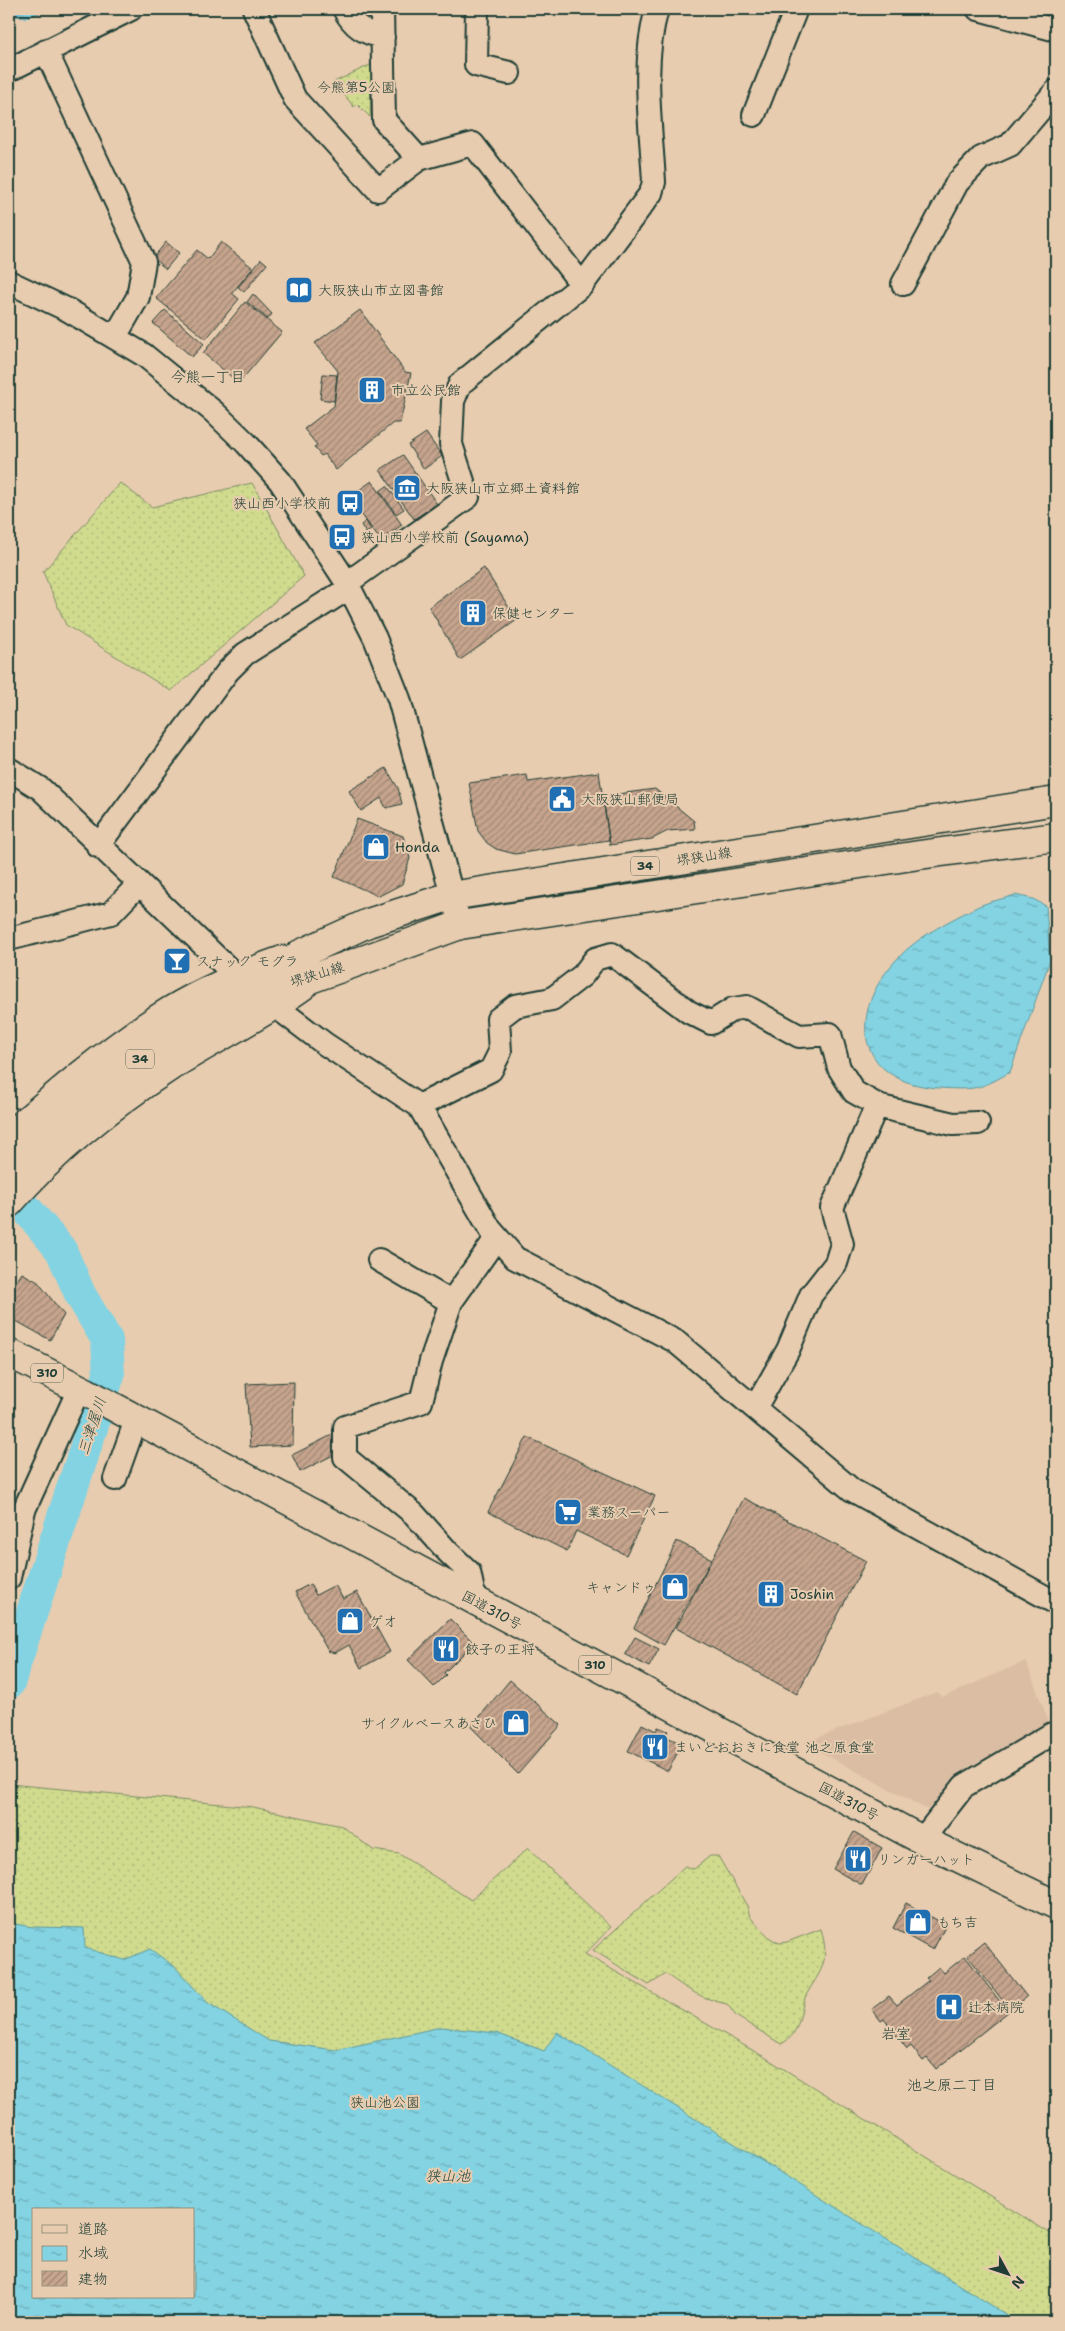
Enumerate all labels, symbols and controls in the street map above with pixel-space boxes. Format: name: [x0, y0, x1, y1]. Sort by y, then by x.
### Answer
park label: 今熊第5公園: [317, 78, 395, 96]
library icon: 大阪狭山市立図書館: [284, 275, 314, 305]
place label: 大阪狭山市立図書館: [318, 281, 444, 299]
district label: 今熊一丁目: [170, 367, 246, 387]
building icon: 市立公民館: [357, 375, 387, 405]
place label: 市立公民館: [391, 381, 461, 399]
museum icon: 大阪狭山市立郷土資料館: [392, 473, 422, 503]
place label: 大阪狭山市立郷土資料館: [426, 479, 580, 497]
bus stop icon: 狭山西小学校前: [335, 488, 365, 518]
place label: 狭山西小学校前: [233, 494, 331, 512]
bus stop icon: 狭山西小学校前 (Sayama): [327, 522, 357, 552]
place label: 狭山西小学校前 (Sayama): [361, 528, 529, 546]
building icon: 保健センター: [458, 598, 488, 628]
place label: 保健センター: [492, 604, 575, 622]
public building icon: 大阪狭山郵便局: [547, 784, 577, 814]
place label: 大阪狭山郵便局: [581, 790, 679, 808]
shop icon: Honda: [361, 832, 391, 862]
place label: Honda: [395, 838, 440, 856]
street label: 堺狭山線: [675, 843, 733, 869]
road number: 34: [631, 856, 659, 876]
bar icon: スナック モグラ: [162, 946, 192, 976]
place label: スナック モグラ: [196, 952, 299, 970]
street label: 堺狭山線: [288, 957, 346, 991]
road number: 34: [126, 1050, 154, 1068]
road number: 310: [31, 1364, 63, 1382]
water label: 三津屋川: [73, 1394, 111, 1458]
supermarket icon: 業務スーパー: [553, 1497, 583, 1527]
place label: 業務スーパー: [587, 1503, 670, 1521]
shop icon: キャンドゥ: [660, 1572, 690, 1602]
place label: キャンドゥ: [586, 1578, 656, 1596]
building icon: Joshin: [756, 1579, 786, 1609]
place label: Joshin: [790, 1585, 835, 1603]
street label: 国道310号: [458, 1586, 526, 1634]
shop icon: ゲオ: [335, 1606, 365, 1636]
place label: ゲオ: [369, 1612, 397, 1630]
restaurant icon: 餃子の王将: [431, 1634, 461, 1664]
place label: 餃子の王将: [465, 1640, 535, 1658]
road number: 310: [579, 1656, 611, 1674]
shop icon: サイクルベースあさひ: [501, 1708, 531, 1738]
place label: サイクルベースあさひ: [361, 1714, 497, 1732]
restaurant icon: まいどおおきに食堂 池之原食堂: [640, 1732, 670, 1762]
place label: まいどおおきに食堂 池之原食堂: [674, 1738, 875, 1756]
street label: 国道310号: [815, 1777, 883, 1825]
restaurant icon: リンガーハット: [843, 1844, 873, 1874]
place label: リンガーハット: [877, 1850, 975, 1868]
shop icon: もち吉: [903, 1907, 933, 1937]
place label: もち吉: [937, 1913, 978, 1931]
hospital icon: 辻本病院: [934, 1992, 964, 2022]
place label: 辻本病院: [968, 1998, 1024, 2016]
district label: 岩室: [881, 2024, 911, 2044]
district label: 池之原二丁目: [907, 2075, 997, 2095]
park label: 狭山池公園: [350, 2093, 420, 2111]
water label: 狭山池: [425, 2166, 471, 2186]
legend: [32, 2208, 195, 2298]
text: 道路: [78, 2219, 108, 2239]
text: 水域: [78, 2243, 108, 2263]
north arrow: [982, 2248, 1032, 2298]
text: 建物: [78, 2269, 108, 2289]
text: N: [1007, 2272, 1028, 2292]

